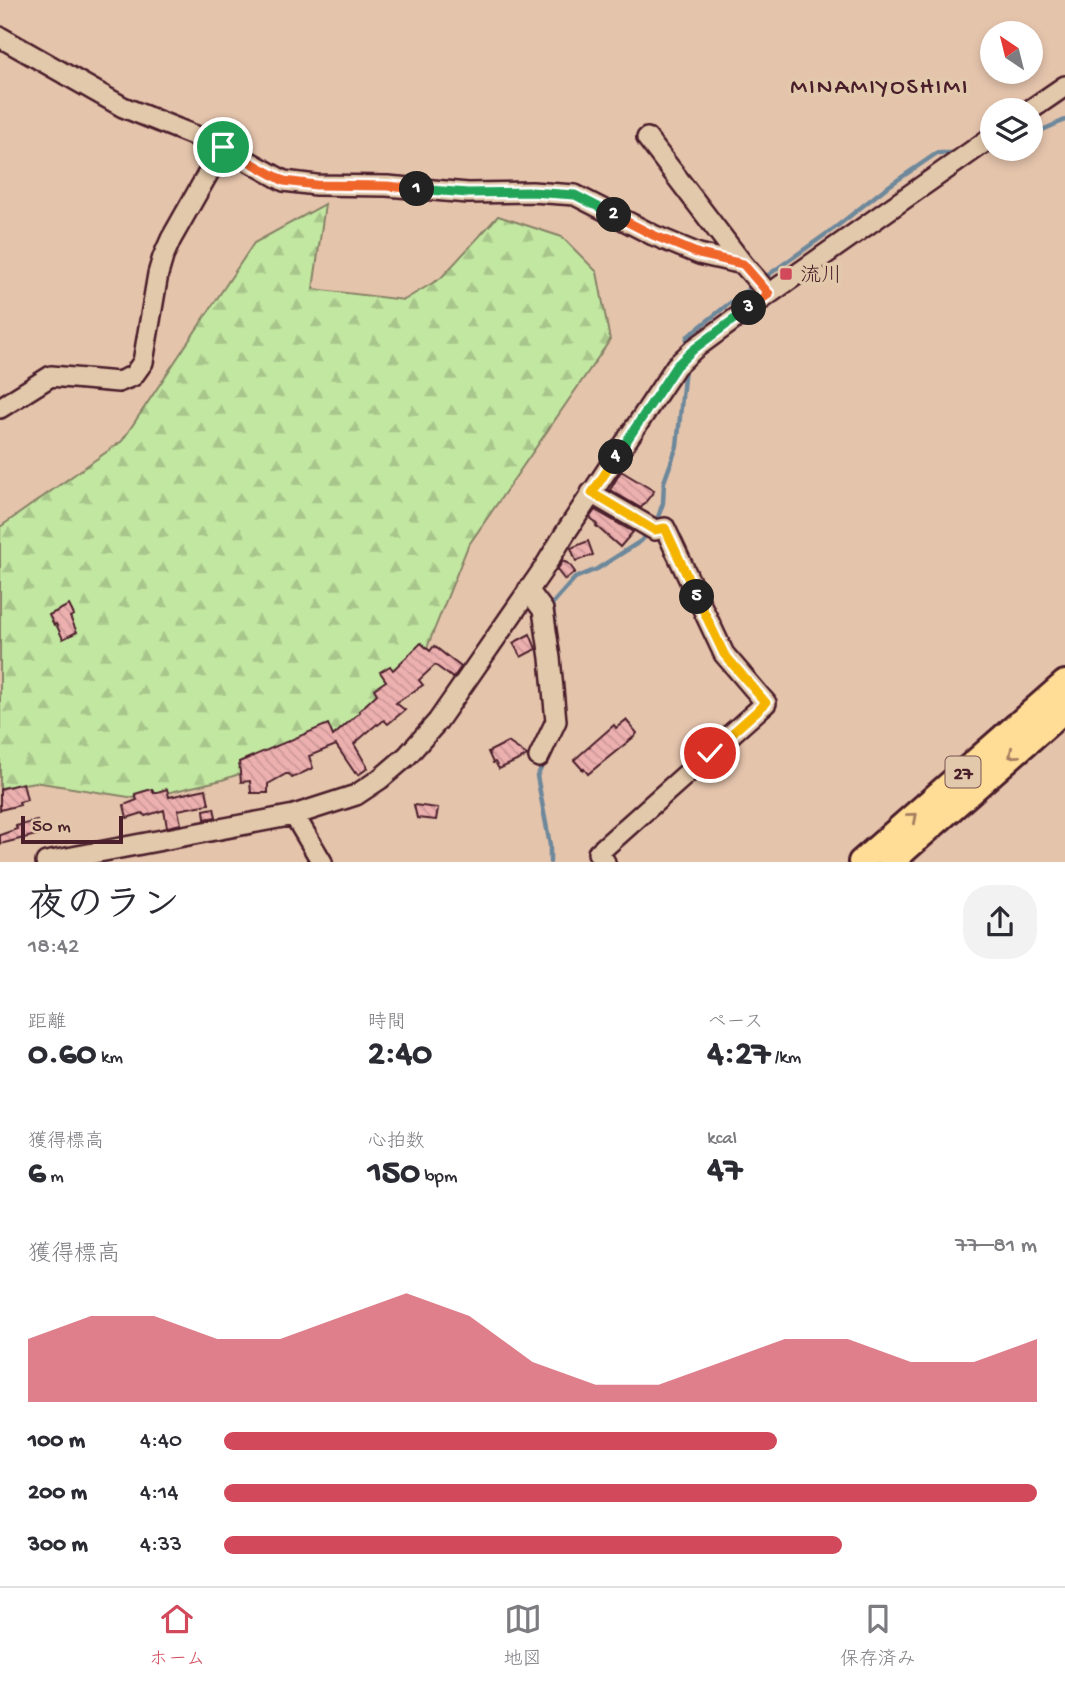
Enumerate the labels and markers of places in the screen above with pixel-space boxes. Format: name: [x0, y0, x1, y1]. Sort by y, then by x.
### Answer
pin: [193, 117, 253, 177]
pin: 1: [400, 172, 434, 206]
pin: 2: [596, 198, 632, 232]
place label: 流川: [800, 264, 842, 290]
marker: 流川: [778, 266, 794, 282]
pin: 3: [732, 290, 766, 326]
pin: 4: [598, 440, 634, 475]
pin: 5: [680, 580, 714, 614]
pin: [680, 723, 740, 783]

